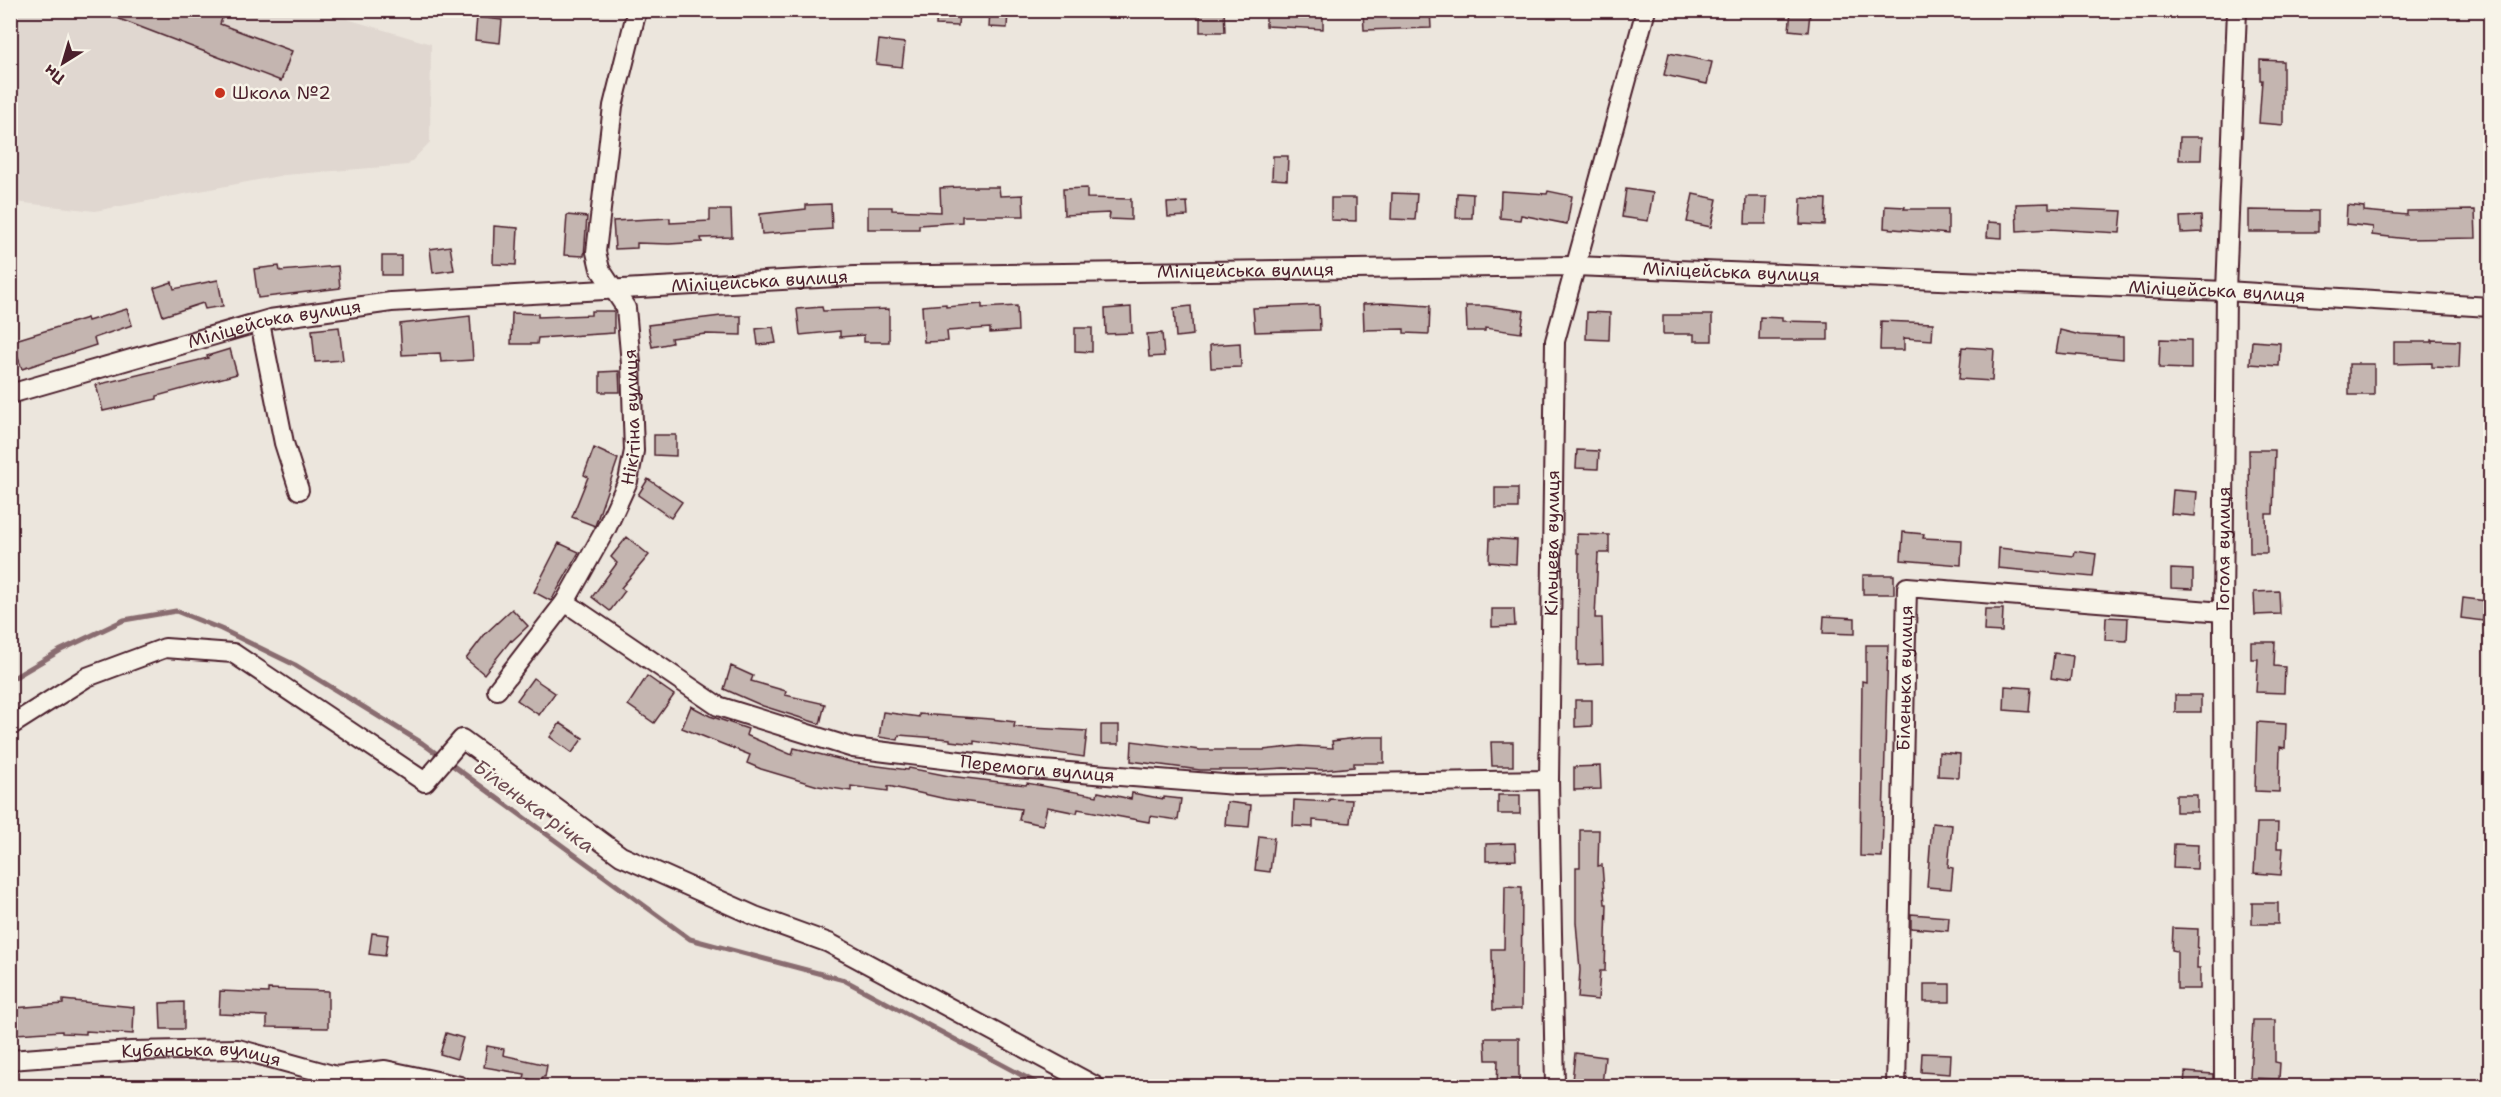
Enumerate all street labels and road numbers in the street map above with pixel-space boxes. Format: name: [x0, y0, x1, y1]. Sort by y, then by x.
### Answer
street label: Міліцейська вулиця: [1157, 257, 1334, 284]
street label: Міліцейська вулиця: [1642, 257, 1820, 287]
street label: Міліцейська вулиця: [671, 264, 849, 298]
street label: Міліцейська вулиця: [2128, 275, 2306, 308]
street label: Міліцейська вулиця: [185, 294, 363, 354]
street label: Нікітіна вулиця: [615, 348, 646, 487]
street label: Кільцева вулиця: [1539, 470, 1565, 616]
street label: Гоголя вулиця: [2211, 487, 2236, 611]
street label: Біленька вулиця: [1891, 605, 1919, 751]
street label: Перемоги вулиця: [959, 749, 1116, 788]
street label: Кубанська вулиця: [120, 1037, 284, 1072]

